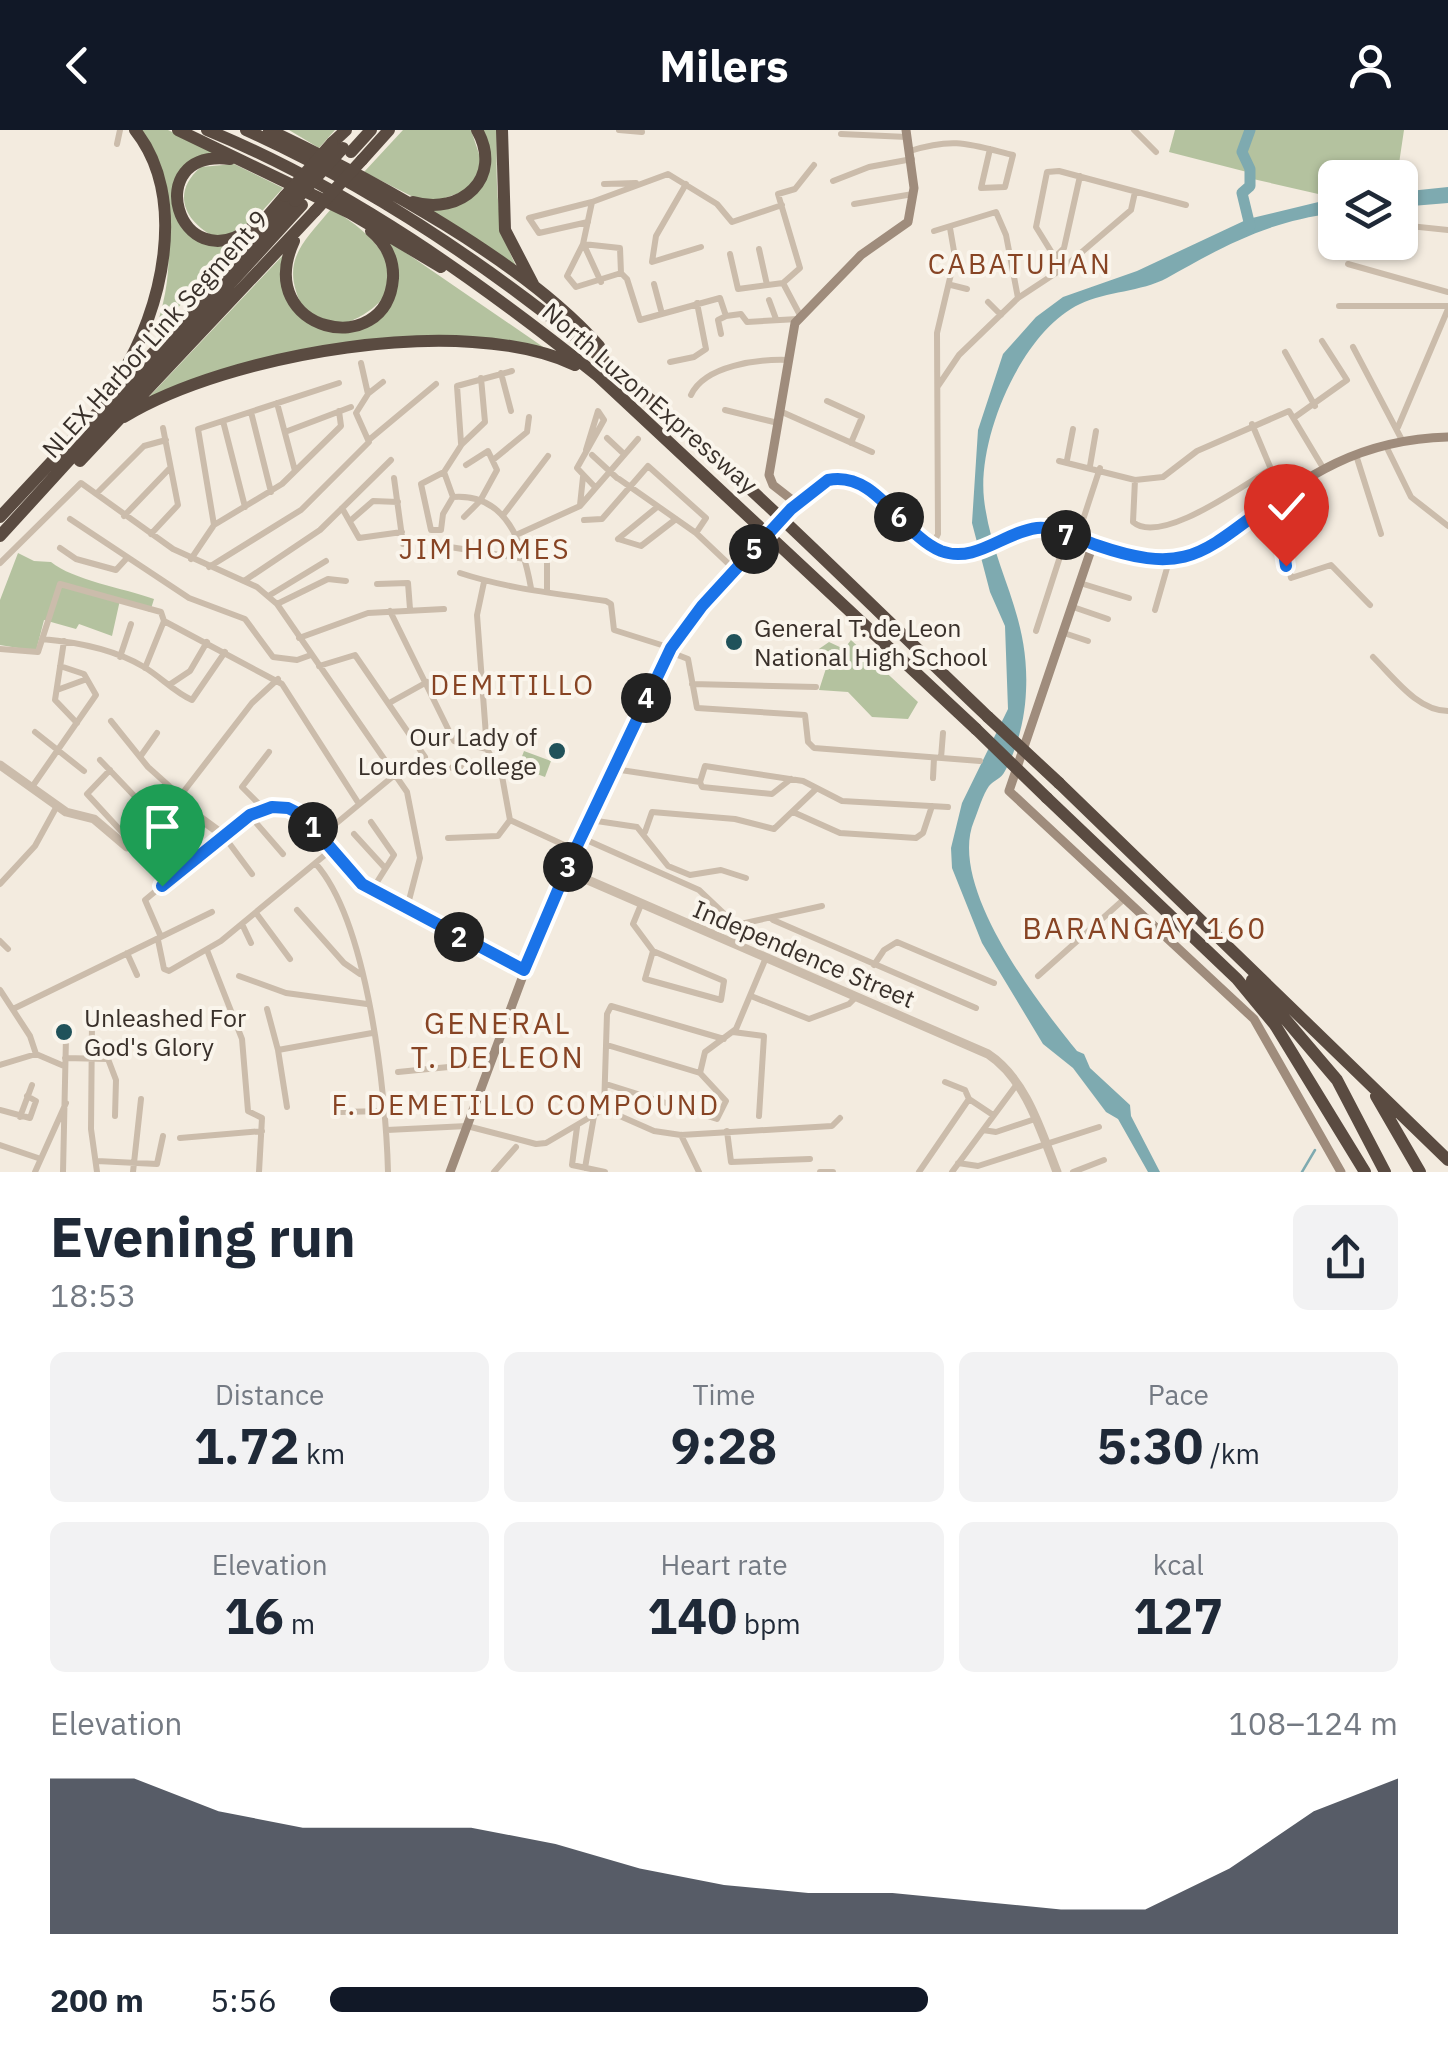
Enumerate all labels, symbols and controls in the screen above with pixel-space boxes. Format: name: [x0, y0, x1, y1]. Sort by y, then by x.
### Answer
text: Milers: [659, 36, 789, 94]
icon: back: [50, 38, 105, 93]
icon: person: [1343, 38, 1398, 93]
map controls: [1318, 160, 1418, 260]
button: layers: [1318, 160, 1418, 260]
street label: NLEX Harbor Link Segment 9: [34, 203, 275, 465]
district label: CABATUHAN: [928, 245, 1112, 282]
street label: North Luzon Expressway: [536, 295, 765, 501]
pin: [1244, 464, 1329, 567]
icon: check: [1259, 479, 1314, 534]
pin: 6: [874, 492, 924, 542]
text: 6: [891, 498, 907, 535]
pin: 7: [1041, 510, 1091, 560]
text: 7: [1058, 516, 1074, 553]
pin: 5: [729, 524, 779, 574]
district label: JIM HOMES: [399, 530, 571, 567]
text: 5: [746, 530, 762, 567]
place label: General T. de Leon National High School: [754, 611, 988, 673]
marker: General T. de Leon National High School: [723, 631, 745, 653]
district label: DEMITILLO: [430, 666, 596, 703]
pin: 4: [621, 673, 671, 723]
text: 4: [638, 679, 654, 716]
place label: Our Lady of Lourdes College: [358, 720, 537, 782]
marker: Our Lady of Lourdes College: [546, 740, 568, 762]
pin: [120, 784, 205, 887]
icon: arrive: [135, 799, 190, 854]
pin: 1: [288, 802, 338, 852]
text: 1: [305, 808, 321, 845]
pin: 3: [543, 842, 593, 892]
text: 3: [560, 848, 576, 885]
street label: Independence Street: [688, 892, 920, 1015]
district label: BARANGAY 160: [1022, 908, 1268, 947]
pin: 2: [434, 912, 484, 962]
text: 2: [451, 918, 467, 955]
place label: Unleashed For God's Glory: [84, 1001, 246, 1063]
district label: GENERAL T. DE LEON: [411, 1003, 585, 1076]
marker: Unleashed For God's Glory: [53, 1021, 75, 1043]
district label: F. DEMETILLO COMPOUND: [332, 1086, 720, 1123]
text: Evening run: [50, 1201, 356, 1272]
button: share: [1293, 1205, 1398, 1310]
text: 18:53: [50, 1274, 136, 1316]
text: Distance: [215, 1376, 324, 1413]
text: Time: [693, 1376, 755, 1413]
text: Pace: [1148, 1376, 1209, 1413]
text: 1.72: [194, 1413, 300, 1478]
text: 9:28: [671, 1413, 777, 1478]
text: 5:30: [1097, 1413, 1203, 1478]
text: km: [300, 1435, 345, 1472]
text: /km: [1203, 1435, 1260, 1472]
text: Elevation: [212, 1546, 328, 1583]
text: Heart rate: [660, 1546, 788, 1583]
text: kcal: [1153, 1546, 1204, 1583]
text: 16: [224, 1583, 284, 1648]
text: 140: [647, 1583, 737, 1648]
text: 127: [1133, 1583, 1223, 1648]
text: m: [284, 1605, 315, 1642]
text: bpm: [737, 1605, 801, 1642]
text: Elevation: [50, 1702, 183, 1744]
text: 108–124 m: [1228, 1702, 1398, 1744]
text: 200 m: [50, 1979, 144, 2021]
text: 5:56: [210, 1979, 277, 2021]

